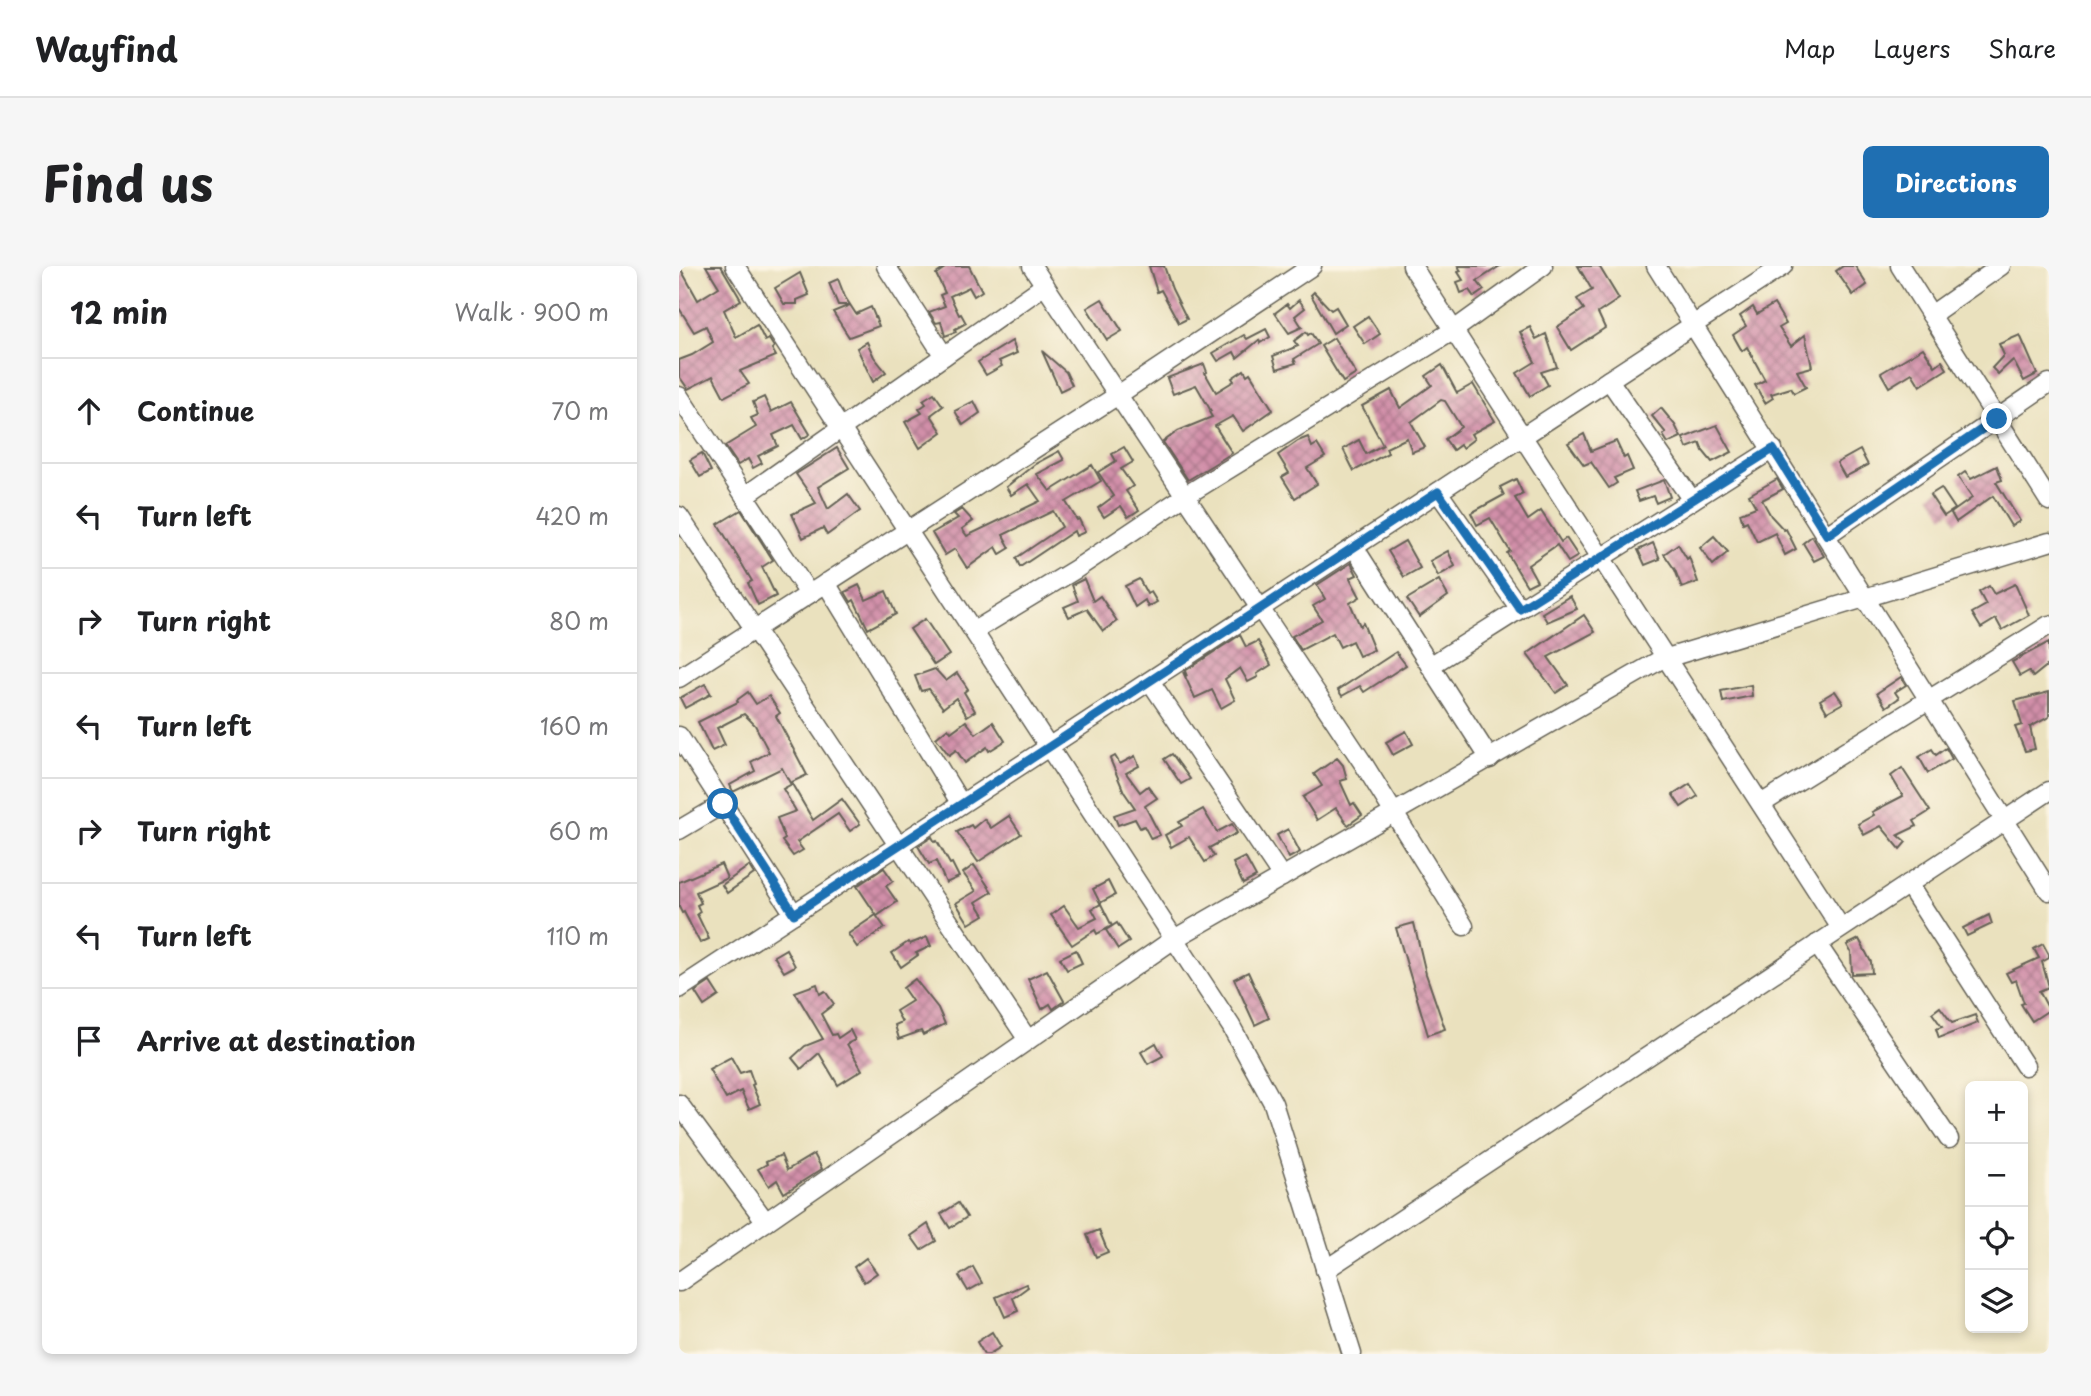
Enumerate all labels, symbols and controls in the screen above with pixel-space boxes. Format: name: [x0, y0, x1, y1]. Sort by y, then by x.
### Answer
text: Wayfind: [35, 23, 178, 73]
text: Map: [1784, 30, 1835, 66]
text: Layers: [1873, 30, 1950, 66]
text: Share: [1988, 30, 2056, 66]
text: Find us: [42, 145, 213, 219]
button: Directions: [1863, 146, 2049, 218]
text: 12 min: [70, 289, 168, 334]
text: Walk · 900 m: [455, 294, 609, 329]
text: Continue: [137, 391, 254, 430]
icon: ahead: [70, 392, 108, 430]
text: 70 m: [551, 393, 609, 428]
route end: [1981, 403, 2012, 434]
text: Turn left: [137, 496, 252, 535]
icon: left: [70, 497, 108, 535]
text: 420 m: [535, 498, 609, 533]
text: Turn right: [137, 601, 271, 640]
icon: right: [70, 602, 108, 640]
text: 80 m: [549, 603, 609, 638]
text: Turn left: [137, 706, 252, 745]
icon: left: [70, 707, 108, 745]
text: 160 m: [540, 708, 609, 743]
route start: [707, 788, 738, 819]
text: Turn right: [137, 811, 271, 850]
icon: right: [70, 812, 108, 850]
text: 60 m: [549, 813, 609, 848]
text: Turn left: [137, 916, 252, 955]
icon: left: [70, 917, 108, 955]
text: 110 m: [547, 918, 609, 953]
text: Arrive at destination: [137, 1021, 416, 1060]
icon: arrive: [70, 1022, 108, 1060]
map controls: [1965, 1081, 2028, 1333]
button: +: [1965, 1081, 2028, 1144]
button: −: [1965, 1144, 2028, 1207]
button: locate: [1965, 1207, 2028, 1270]
button: layers: [1965, 1270, 2028, 1333]

